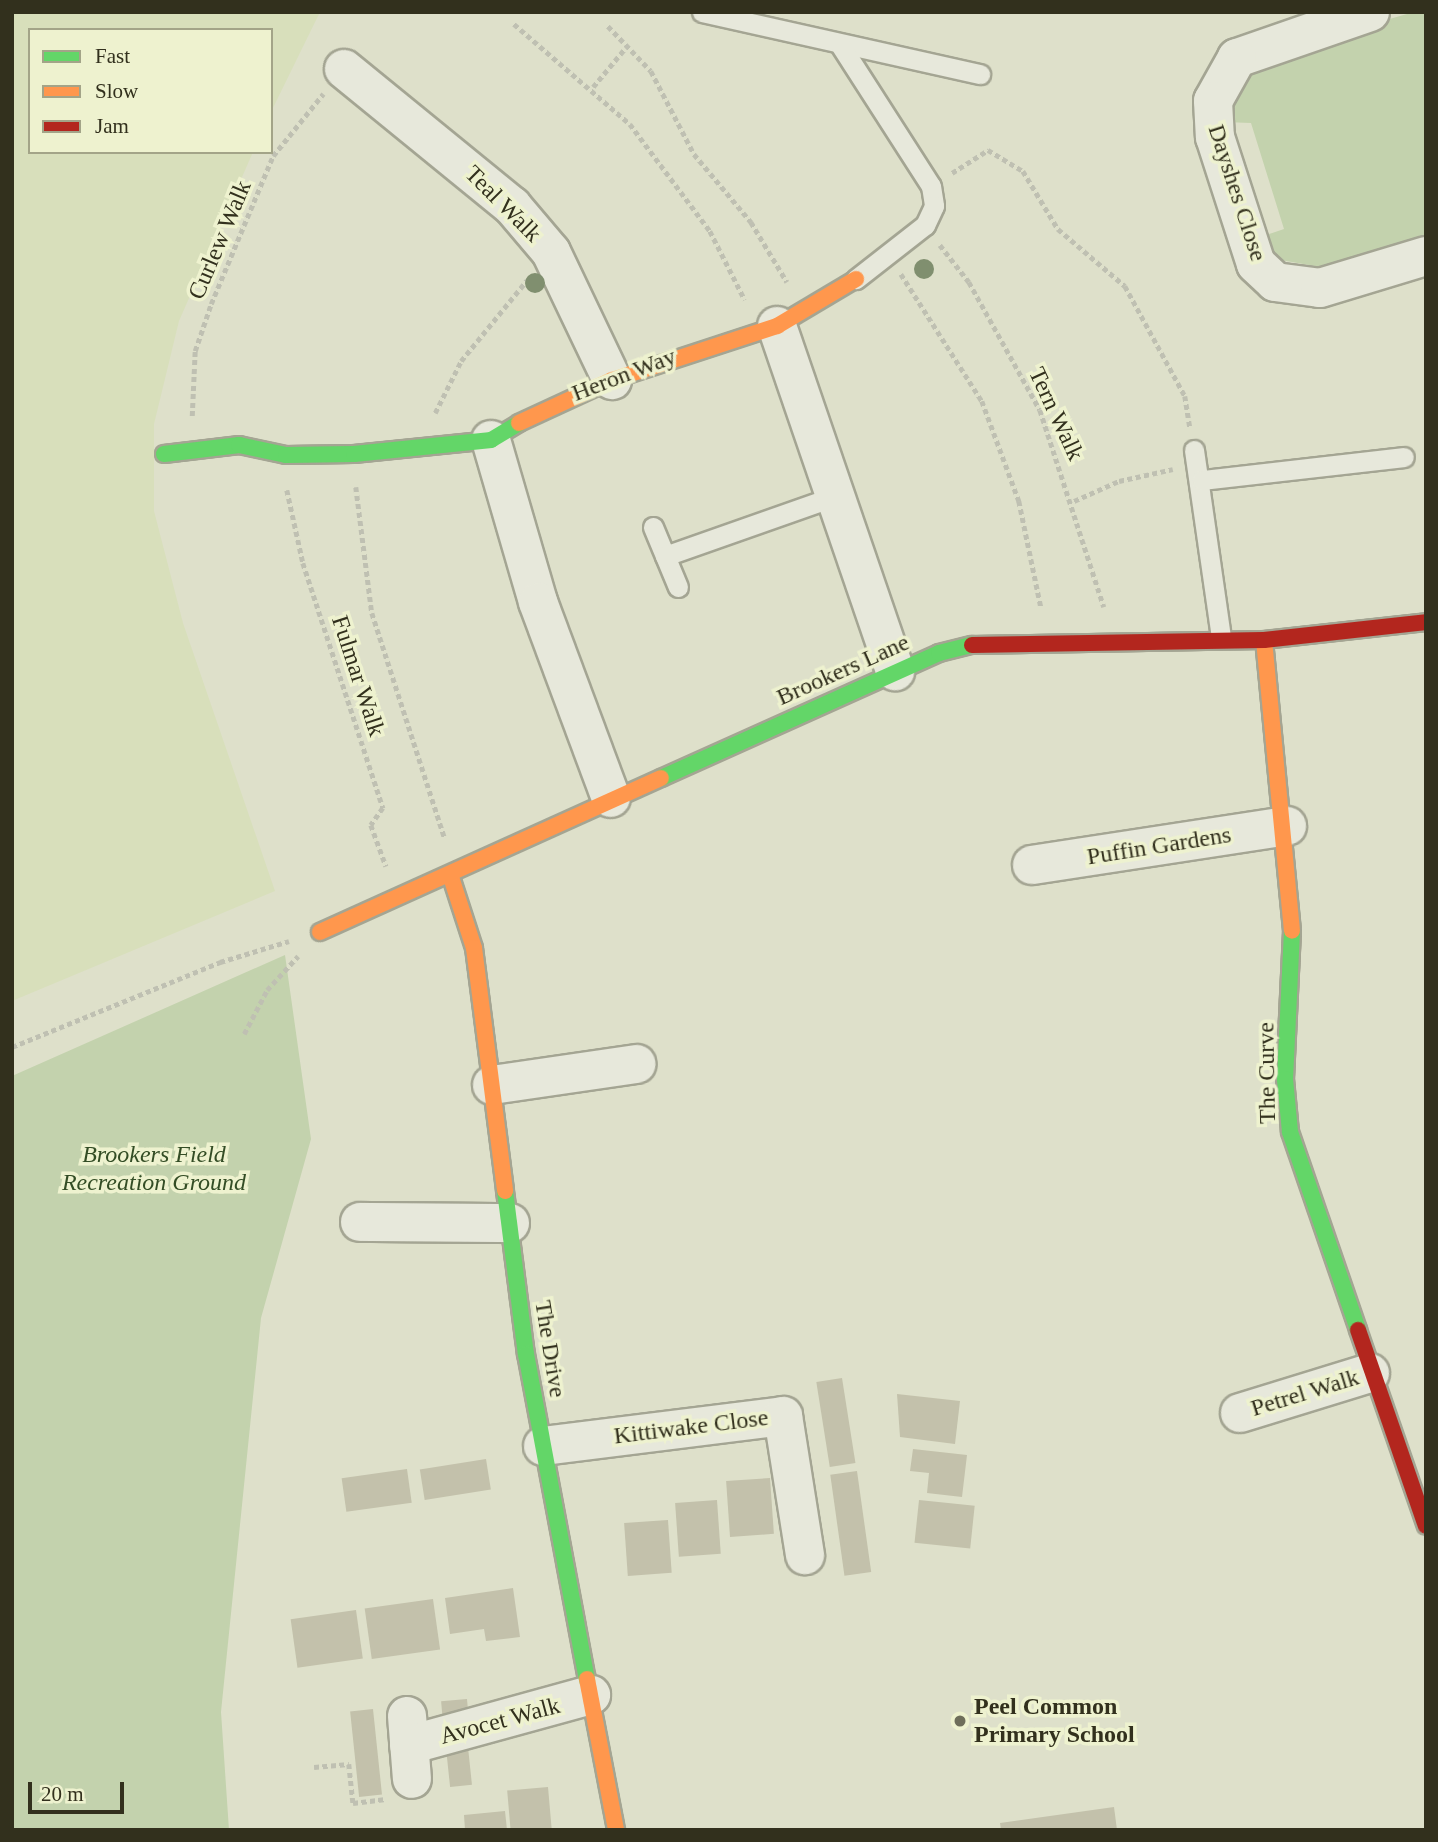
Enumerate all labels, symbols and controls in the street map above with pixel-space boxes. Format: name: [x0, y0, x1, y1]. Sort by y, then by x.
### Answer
legend: [28, 28, 273, 154]
text: Fast: [95, 44, 130, 68]
text: Slow: [95, 79, 138, 103]
text: Jam: [95, 114, 129, 138]
street label: Dayshes Close: [1201, 121, 1273, 265]
street label: Teal Walk: [459, 160, 547, 248]
street label: Curlew Walk: [182, 176, 258, 304]
street label: Heron Way: [568, 342, 680, 408]
street label: Tern Walk: [1022, 363, 1090, 465]
street label: Fulmar Walk: [325, 612, 391, 740]
street label: Brookers Lane: [772, 628, 914, 712]
street label: Puffin Gardens: [1085, 820, 1233, 872]
street label: The Curve: [1252, 1022, 1282, 1124]
park label: Brookers Field Recreation Ground: [62, 1141, 246, 1197]
street label: The Drive: [528, 1298, 572, 1400]
street label: Petrel Walk: [1247, 1363, 1363, 1423]
street label: Kittiwake Close: [612, 1403, 770, 1451]
street label: Avocet Walk: [437, 1691, 563, 1751]
place label: Peel Common Primary School: [974, 1693, 1135, 1749]
marker: Peel Common Primary School: [952, 1713, 968, 1729]
scale bar: [32, 1769, 128, 1813]
text: 20 m: [41, 1782, 84, 1806]

